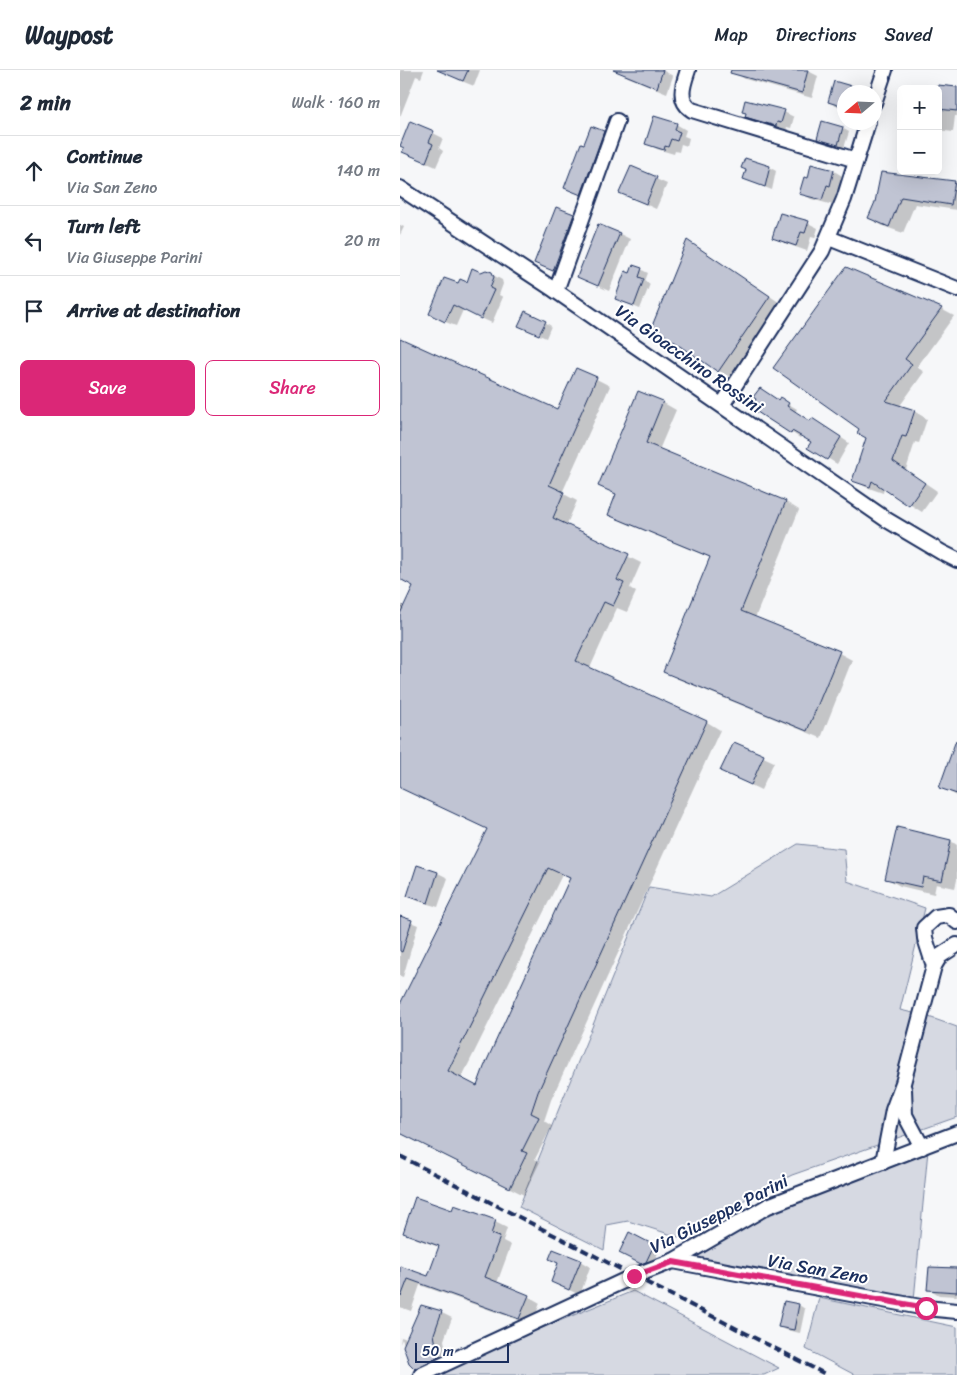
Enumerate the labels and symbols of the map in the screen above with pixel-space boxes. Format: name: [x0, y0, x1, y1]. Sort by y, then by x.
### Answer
north arrow: [837, 85, 882, 130]
street label: Via Gioacchino Rossini: [608, 296, 771, 423]
street label: Via Giuseppe Parini: [644, 1165, 795, 1263]
street label: Via San Zeno: [765, 1244, 871, 1294]
route end: [623, 1265, 646, 1288]
route start: [915, 1297, 938, 1320]
scale bar: [415, 1340, 509, 1363]

